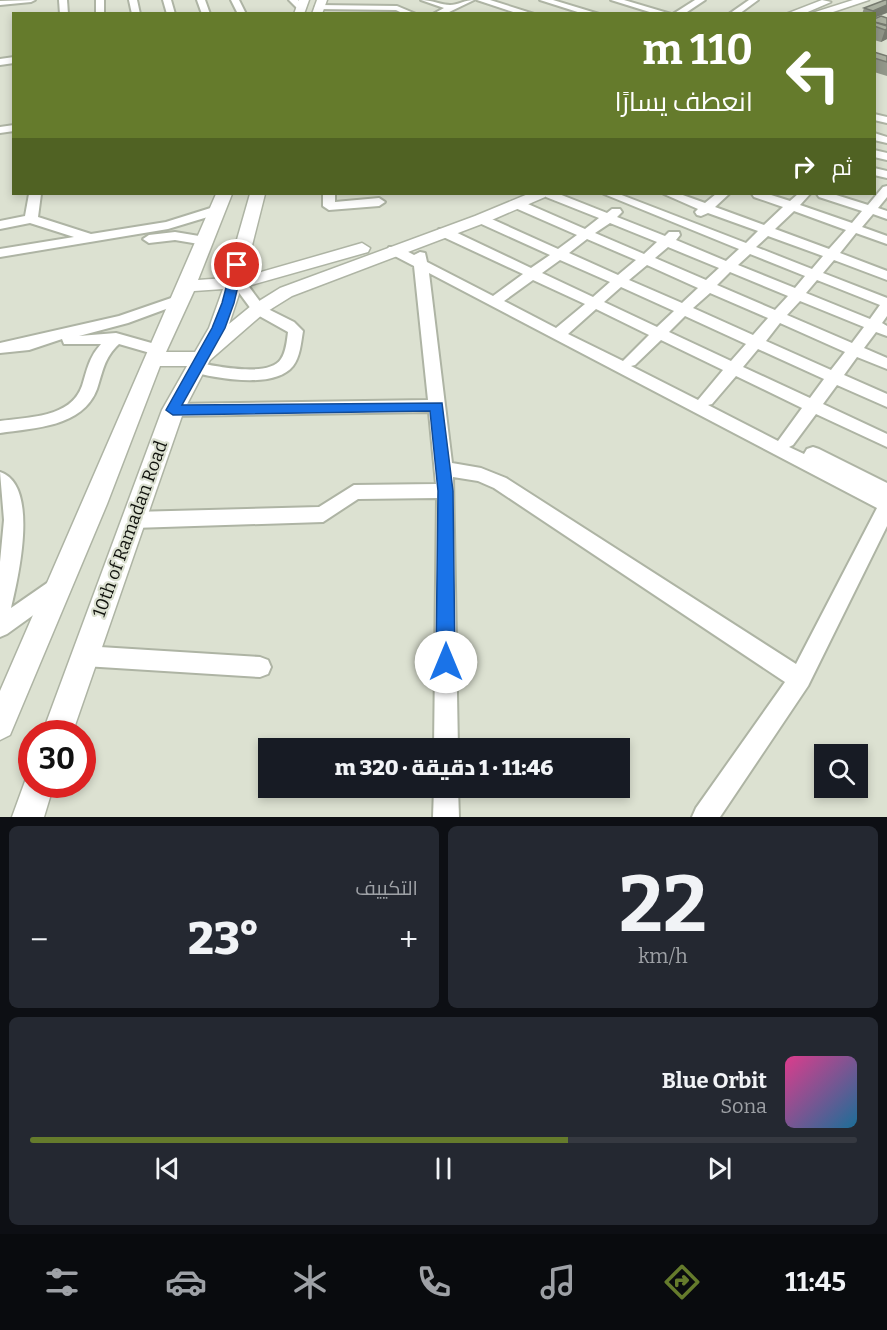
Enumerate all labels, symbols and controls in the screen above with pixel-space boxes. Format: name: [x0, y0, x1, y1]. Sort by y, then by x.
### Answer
text: 110 m: [642, 25, 753, 75]
icon: left: [774, 36, 852, 114]
text: انعطف يسارًا: [614, 86, 753, 118]
icon: right: [787, 150, 820, 183]
text: ثم: [832, 154, 852, 181]
pin: [211, 239, 262, 290]
icon: arrive: [220, 248, 253, 281]
street label: 10th of Ramadan Road: [88, 437, 172, 620]
position arrow: [414, 630, 478, 694]
speed limit sign: 30: [18, 720, 96, 798]
map controls: [814, 744, 868, 798]
button: search: [814, 744, 868, 798]
text: 11:46 · 1 دقيقة · 320 m: [335, 754, 553, 781]
text: 22: [619, 858, 707, 952]
text: التكييف: [355, 876, 418, 900]
text: 23°: [188, 912, 259, 966]
text: −: [30, 920, 48, 960]
text: +: [399, 920, 418, 960]
text: km/h: [638, 944, 688, 968]
text: Blue Orbit: [662, 1067, 767, 1094]
text: Sona: [720, 1094, 767, 1118]
icon: previous: [151, 1152, 184, 1185]
icon: pause: [427, 1152, 460, 1185]
icon: next: [703, 1152, 736, 1185]
icon: filters: [41, 1261, 83, 1303]
icon: car: [165, 1261, 207, 1303]
icon: climate: [289, 1261, 331, 1303]
icon: phone: [413, 1261, 455, 1303]
icon: music: [537, 1261, 579, 1303]
icon: directions: [661, 1261, 703, 1303]
text: 11:45: [785, 1266, 846, 1298]

